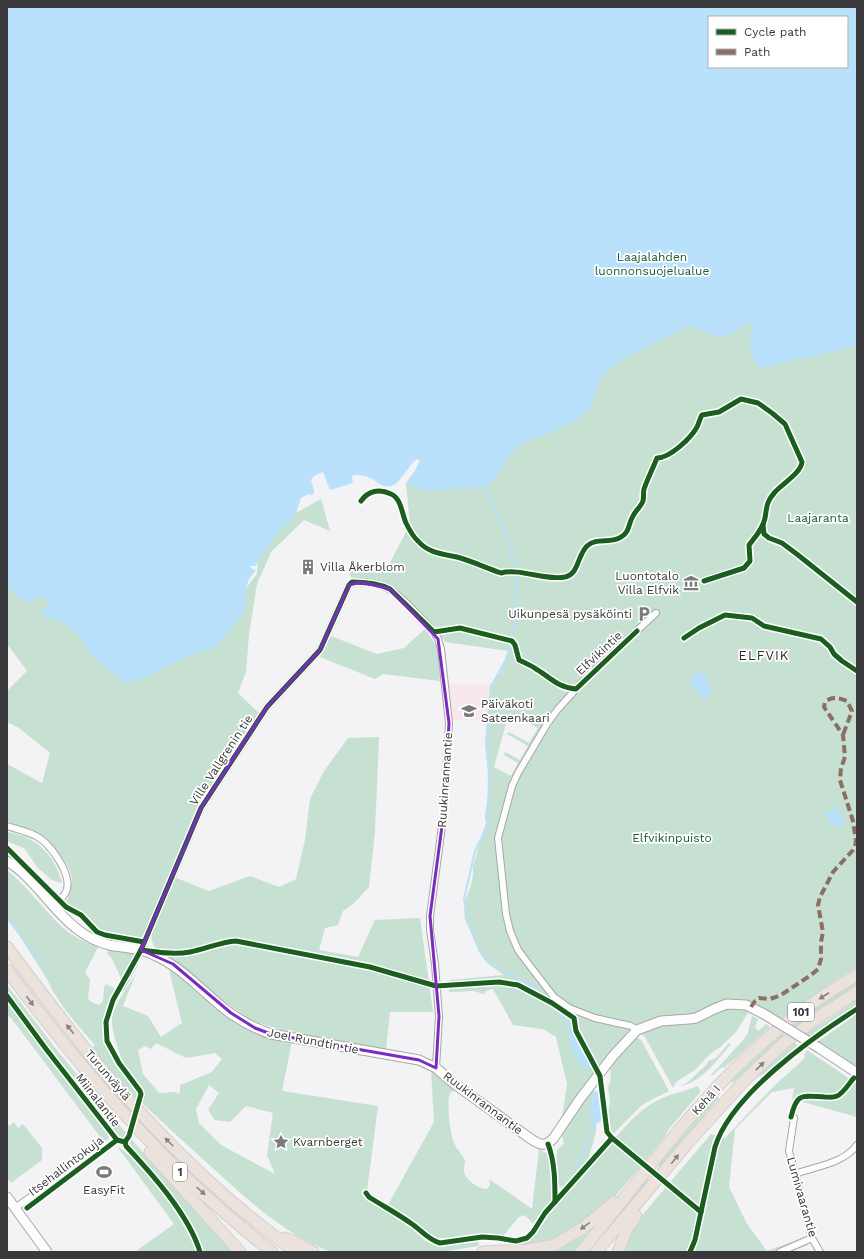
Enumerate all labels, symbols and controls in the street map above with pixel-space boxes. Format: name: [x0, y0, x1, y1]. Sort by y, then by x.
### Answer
legend: [708, 16, 848, 68]
text: Cycle path: [744, 25, 806, 39]
text: Path: [744, 45, 770, 59]
park label: Laajalahden luonnonsuojelualue: [595, 250, 709, 278]
park label: Laajaranta: [787, 511, 849, 525]
building icon: Villa Åkerblom: [299, 558, 317, 576]
place label: Villa Åkerblom: [320, 560, 405, 574]
place label: Luontotalo Villa Elfvik: [615, 569, 679, 597]
museum icon: Luontotalo Villa Elfvik: [682, 574, 700, 592]
parking icon: Uikunpesä pysäköinti: [635, 605, 653, 623]
place label: Uikunpesä pysäköinti: [508, 607, 632, 621]
street label: Elfvikintie: [573, 628, 625, 678]
district label: ELFVIK: [739, 648, 789, 663]
place label: Päiväkoti Sateenkaari: [481, 697, 550, 725]
school or university icon: Päiväkoti Sateenkaari: [460, 702, 478, 720]
street label: Ville Vallgrenin tie: [186, 712, 256, 808]
street label: Ruukinrannantie: [435, 732, 455, 828]
park label: Elfvikinpuisto: [632, 831, 712, 845]
one-way arrow: [819, 992, 829, 1000]
one-way arrow: [26, 996, 35, 1007]
road number: 101: [788, 1003, 814, 1021]
one-way arrow: [66, 1024, 74, 1035]
street label: Joel Rundtin tie: [266, 1025, 360, 1057]
street label: Turunväylä: [82, 1047, 134, 1103]
one-way arrow: [755, 1061, 765, 1070]
street label: Ruukinrannantie: [441, 1069, 525, 1137]
street label: Miinalantie: [73, 1071, 123, 1130]
street label: Kehä I: [689, 1082, 723, 1118]
street label: Itsehallintokuja: [26, 1133, 106, 1199]
place icon: Kvarnberget: [272, 1133, 290, 1151]
place label: Kvarnberget: [293, 1135, 363, 1149]
one-way arrow: [164, 1137, 174, 1147]
one-way arrow: [670, 1153, 679, 1164]
street label: Lumivaarantie: [784, 1155, 820, 1239]
sports icon: EasyFit: [95, 1163, 113, 1181]
road number: 1: [173, 1163, 187, 1181]
place label: EasyFit: [83, 1183, 125, 1197]
one-way arrow: [196, 1186, 206, 1196]
one-way arrow: [580, 1222, 590, 1230]

